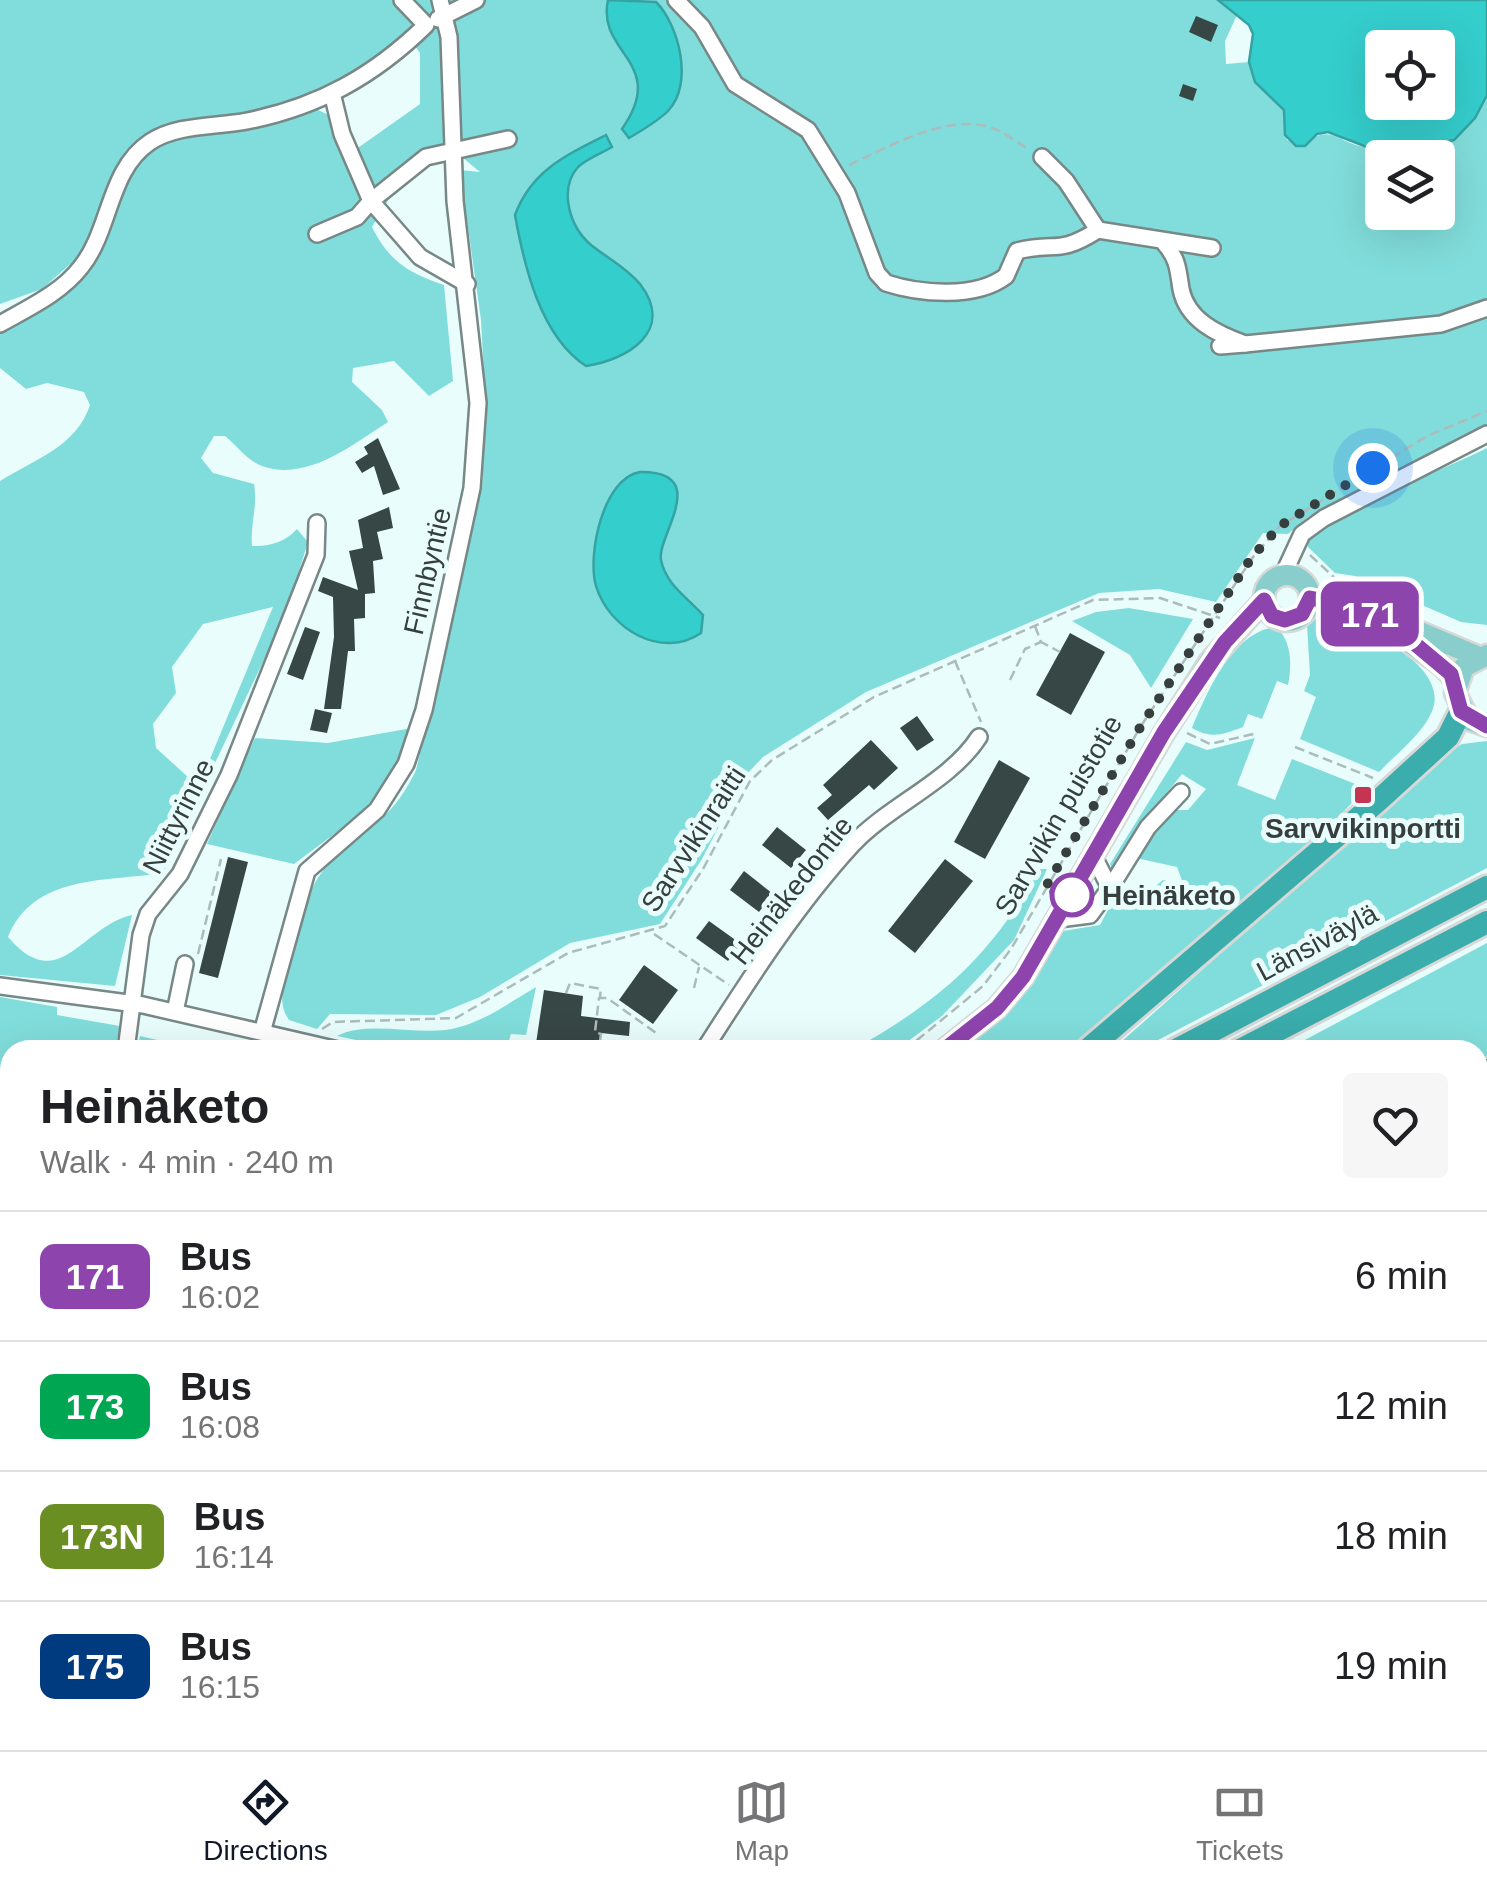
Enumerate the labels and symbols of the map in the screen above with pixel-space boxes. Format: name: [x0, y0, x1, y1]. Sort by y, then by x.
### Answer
your location: [1348, 443, 1398, 493]
street label: Finnbyntie: [398, 505, 457, 638]
line badge: 171: [1312, 582, 1428, 646]
street label: Sarvvikin puistotie: [989, 710, 1128, 921]
street label: Niittyrinne: [136, 754, 221, 879]
street label: Sarvvikinraitti: [635, 761, 752, 918]
marker: Sarvvikinportti: [1352, 784, 1374, 806]
street label: Heinäkedontie: [724, 810, 859, 970]
place label: Sarvvikinportti: [1265, 813, 1461, 844]
marker: Heinäketo: [1051, 874, 1093, 916]
place label: Heinäketo: [1102, 880, 1236, 911]
street label: Länsiväylä: [1252, 898, 1383, 987]

